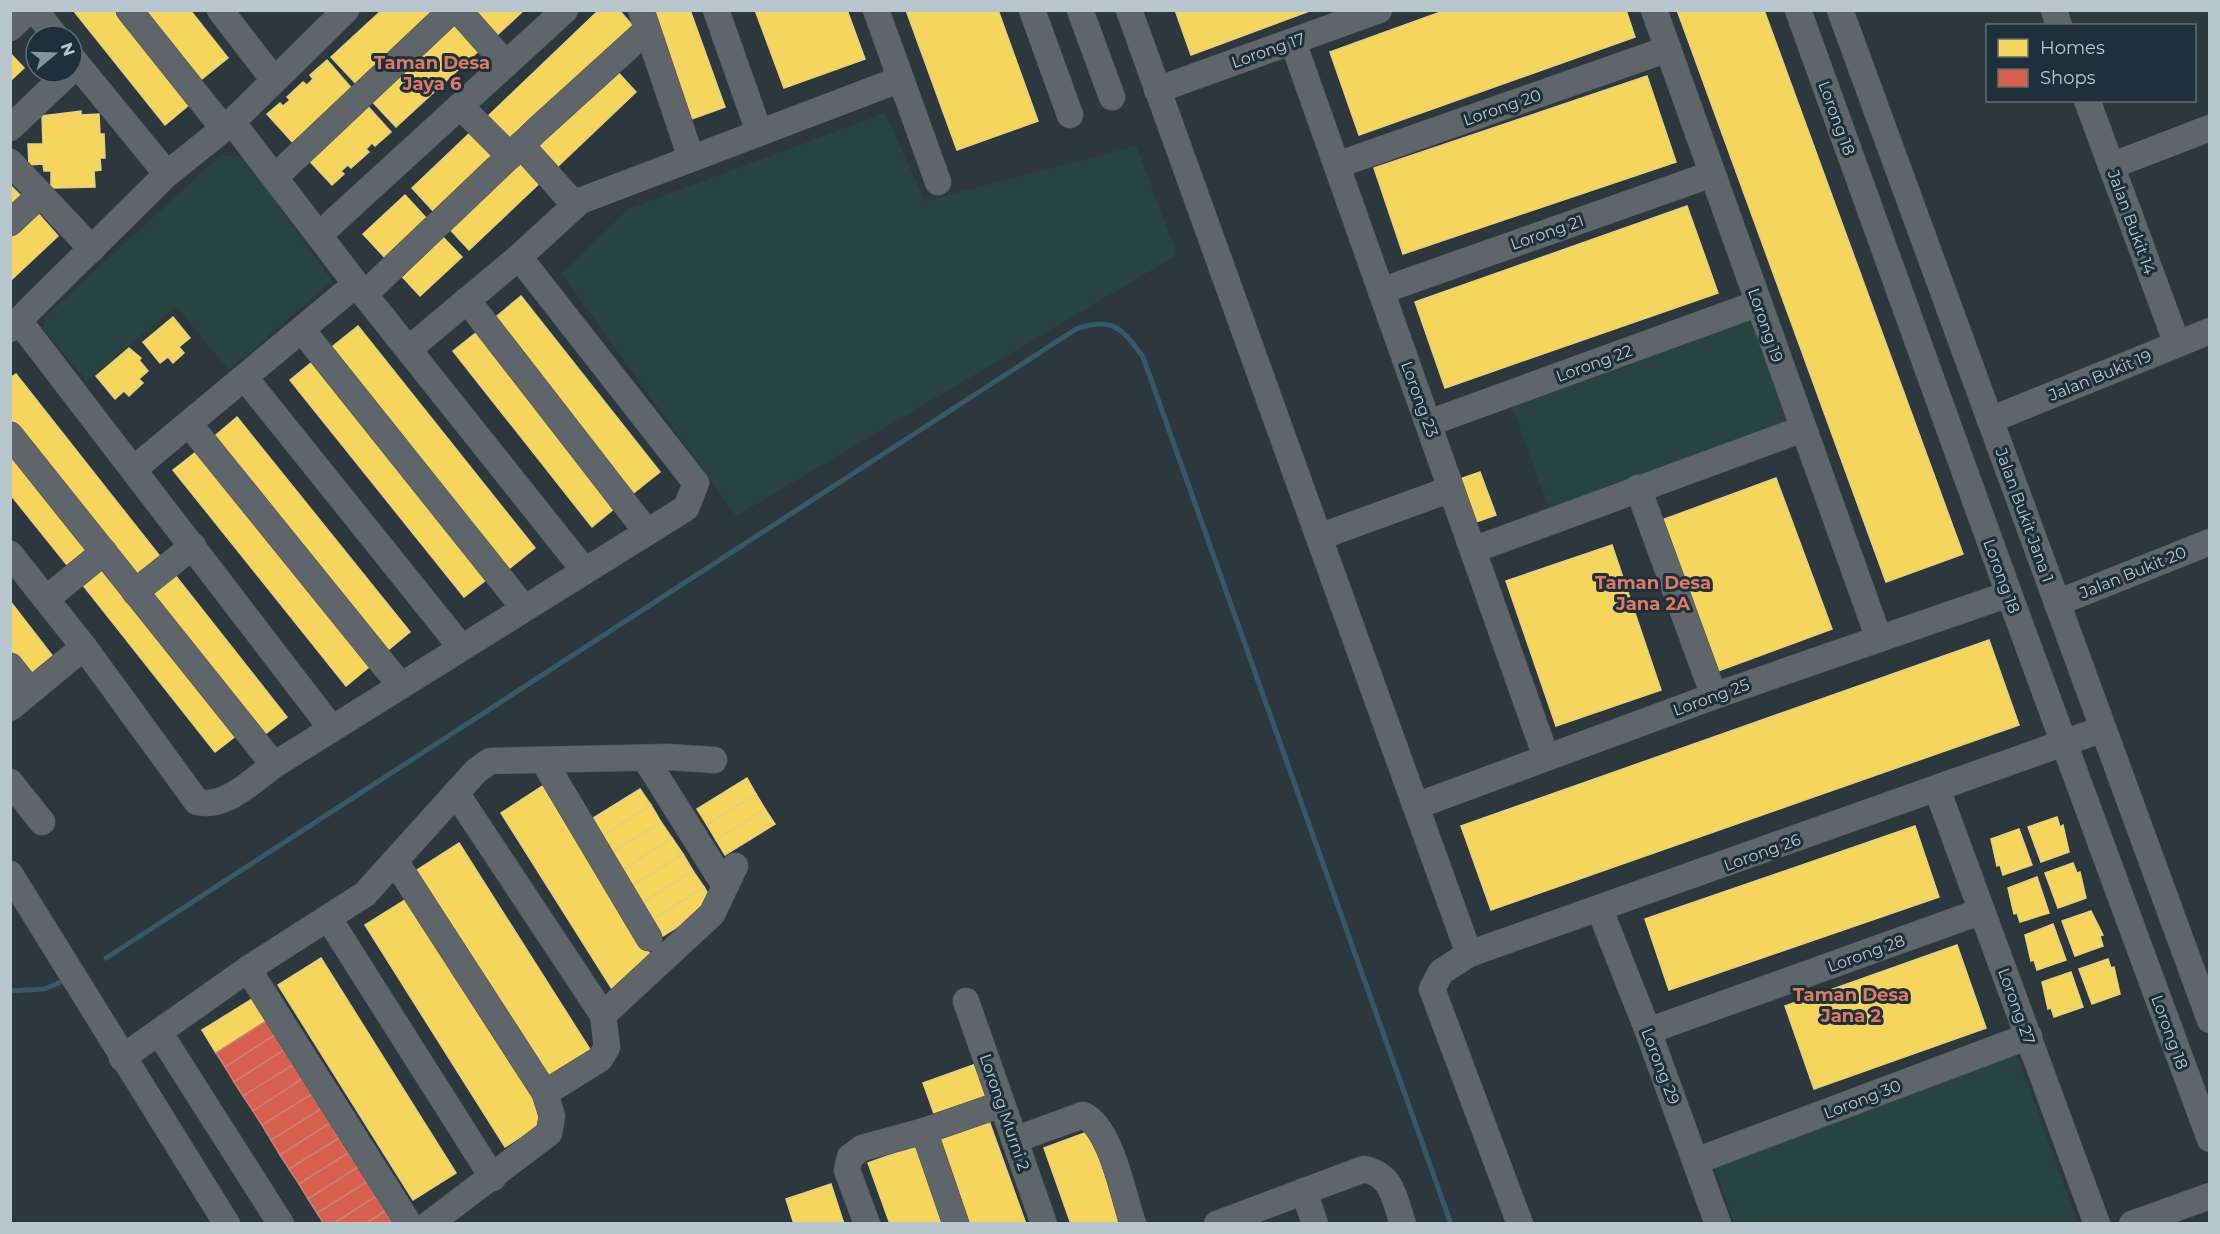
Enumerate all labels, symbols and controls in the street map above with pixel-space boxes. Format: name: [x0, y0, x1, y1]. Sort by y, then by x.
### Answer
north arrow: [24, 24, 84, 84]
legend: [1986, 24, 2196, 102]
street label: Lorong 17: [1229, 29, 1308, 72]
text: Homes: [2040, 37, 2105, 59]
text: N: [57, 40, 79, 58]
district label: Taman Desa Jaya 6: [374, 52, 490, 95]
text: Shops: [2040, 67, 2096, 89]
street label: Lorong 18: [1814, 78, 1859, 158]
street label: Lorong 20: [1461, 85, 1544, 130]
street label: Jalan Bukit 14: [2103, 166, 2159, 277]
street label: Lorong 21: [1508, 211, 1586, 254]
street label: Lorong 19: [1744, 286, 1787, 365]
street label: Lorong 22: [1553, 341, 1635, 386]
street label: Jalan Bukit 19: [2045, 346, 2154, 405]
street label: Lorong 23: [1397, 358, 1442, 440]
street label: Jalan Bukit Jana 1: [1991, 445, 2058, 585]
street label: Lorong 18: [1979, 536, 2024, 616]
street label: Jalan Bukit 20: [2076, 542, 2189, 603]
district label: Taman Desa Jana 2A: [1595, 572, 1711, 615]
street label: Lorong 25: [1670, 675, 1752, 720]
street label: Lorong 26: [1721, 830, 1803, 875]
street label: Lorong 28: [1825, 931, 1907, 976]
street label: Lorong 27: [1994, 965, 2039, 1047]
district label: Taman Desa Jana 2: [1793, 984, 1909, 1027]
street label: Lorong 18: [2147, 992, 2192, 1072]
street label: Lorong 29: [1637, 1025, 1684, 1107]
street label: Lorong Murni 2: [976, 1051, 1033, 1173]
street label: Lorong 30: [1821, 1076, 1903, 1123]

